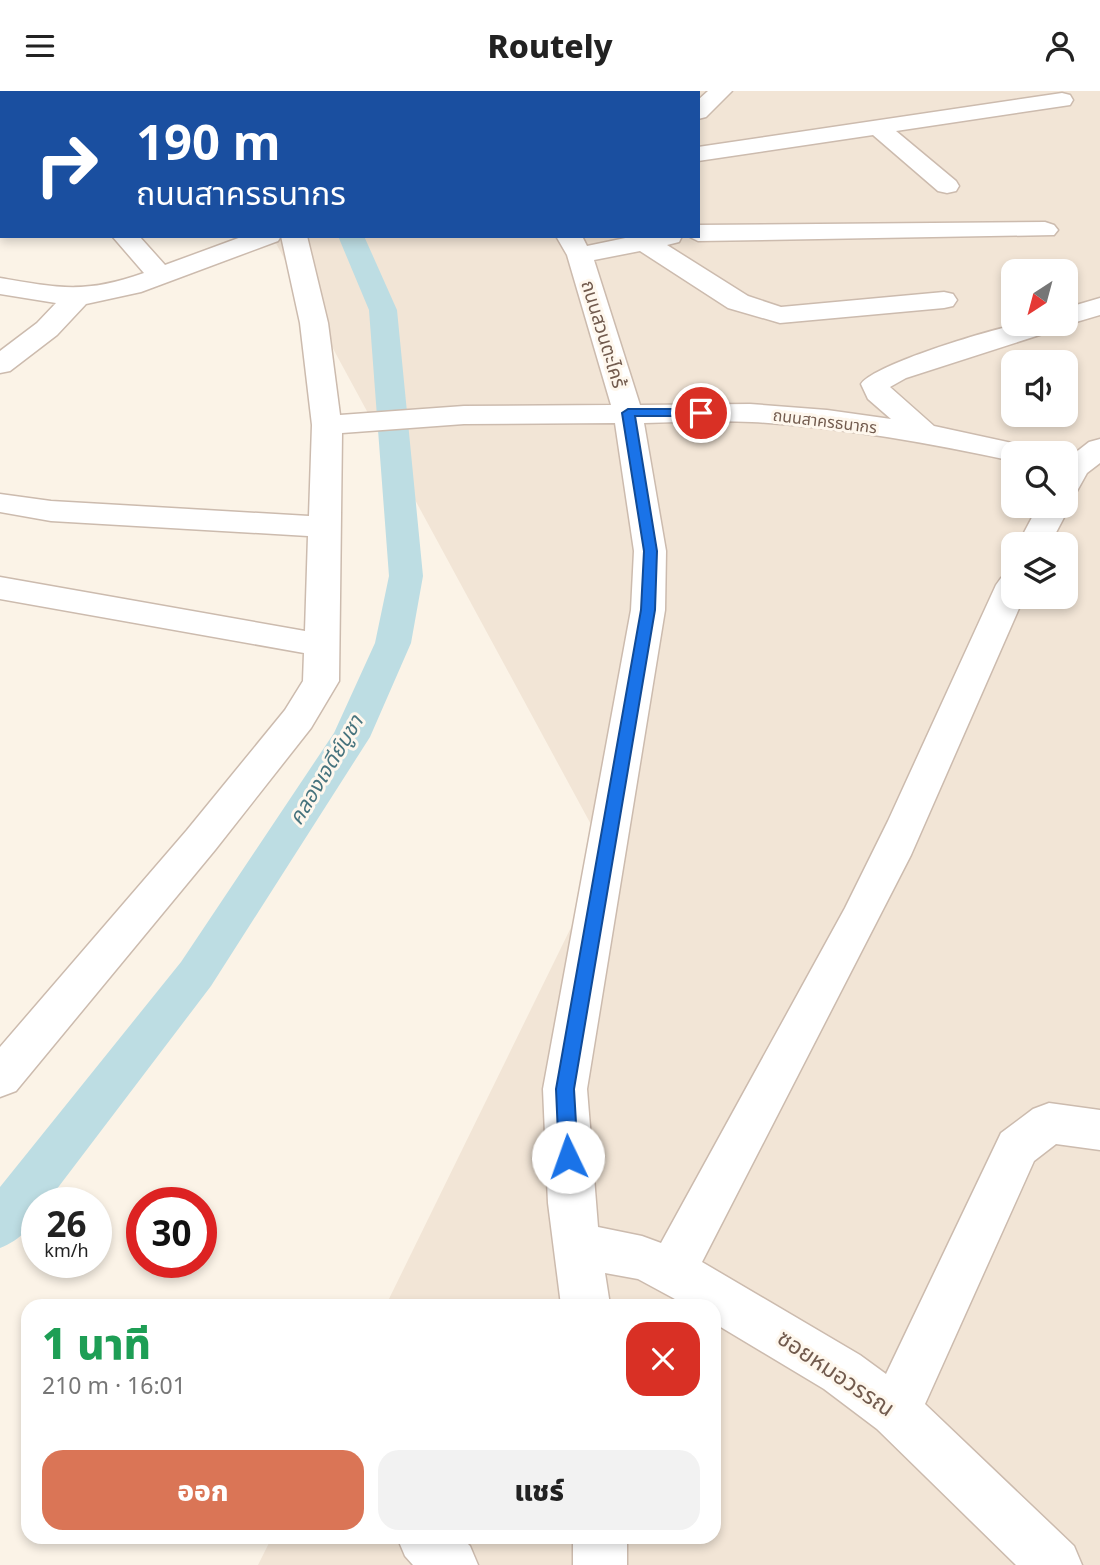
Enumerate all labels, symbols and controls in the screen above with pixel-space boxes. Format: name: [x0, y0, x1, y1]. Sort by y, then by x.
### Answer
text: Routely: [488, 24, 612, 67]
icon: menu: [21, 27, 59, 65]
icon: person: [1041, 27, 1079, 65]
text: 190 m: [136, 108, 281, 174]
icon: right: [21, 119, 112, 210]
text: ถนนสาครธนากร: [136, 171, 346, 214]
north arrow: [1001, 259, 1078, 336]
map controls: [1001, 259, 1078, 609]
street label: ถนนสวนตะไคร้: [575, 277, 633, 391]
button: sound: [1001, 350, 1078, 427]
pin: [671, 383, 731, 443]
icon: arrive: [682, 394, 720, 432]
street label: ถนนสาครธนากร: [772, 404, 879, 438]
button: search: [1001, 441, 1078, 518]
button: layers: [1001, 532, 1078, 609]
water label: คลองเจดีย์บูชา: [281, 708, 370, 829]
position arrow: [531, 1120, 605, 1194]
speed limit sign: 30: [126, 1187, 217, 1278]
text: 26: [46, 1200, 87, 1247]
text: km/h: [44, 1238, 89, 1262]
text: 1 นาที: [42, 1314, 151, 1371]
street label: ซอยหมอวรรณ: [772, 1321, 902, 1423]
button: close: [626, 1322, 700, 1396]
text: 210 m · 16:01: [42, 1369, 186, 1401]
button: ออก: [42, 1450, 364, 1530]
button: แชร์: [378, 1450, 700, 1530]

